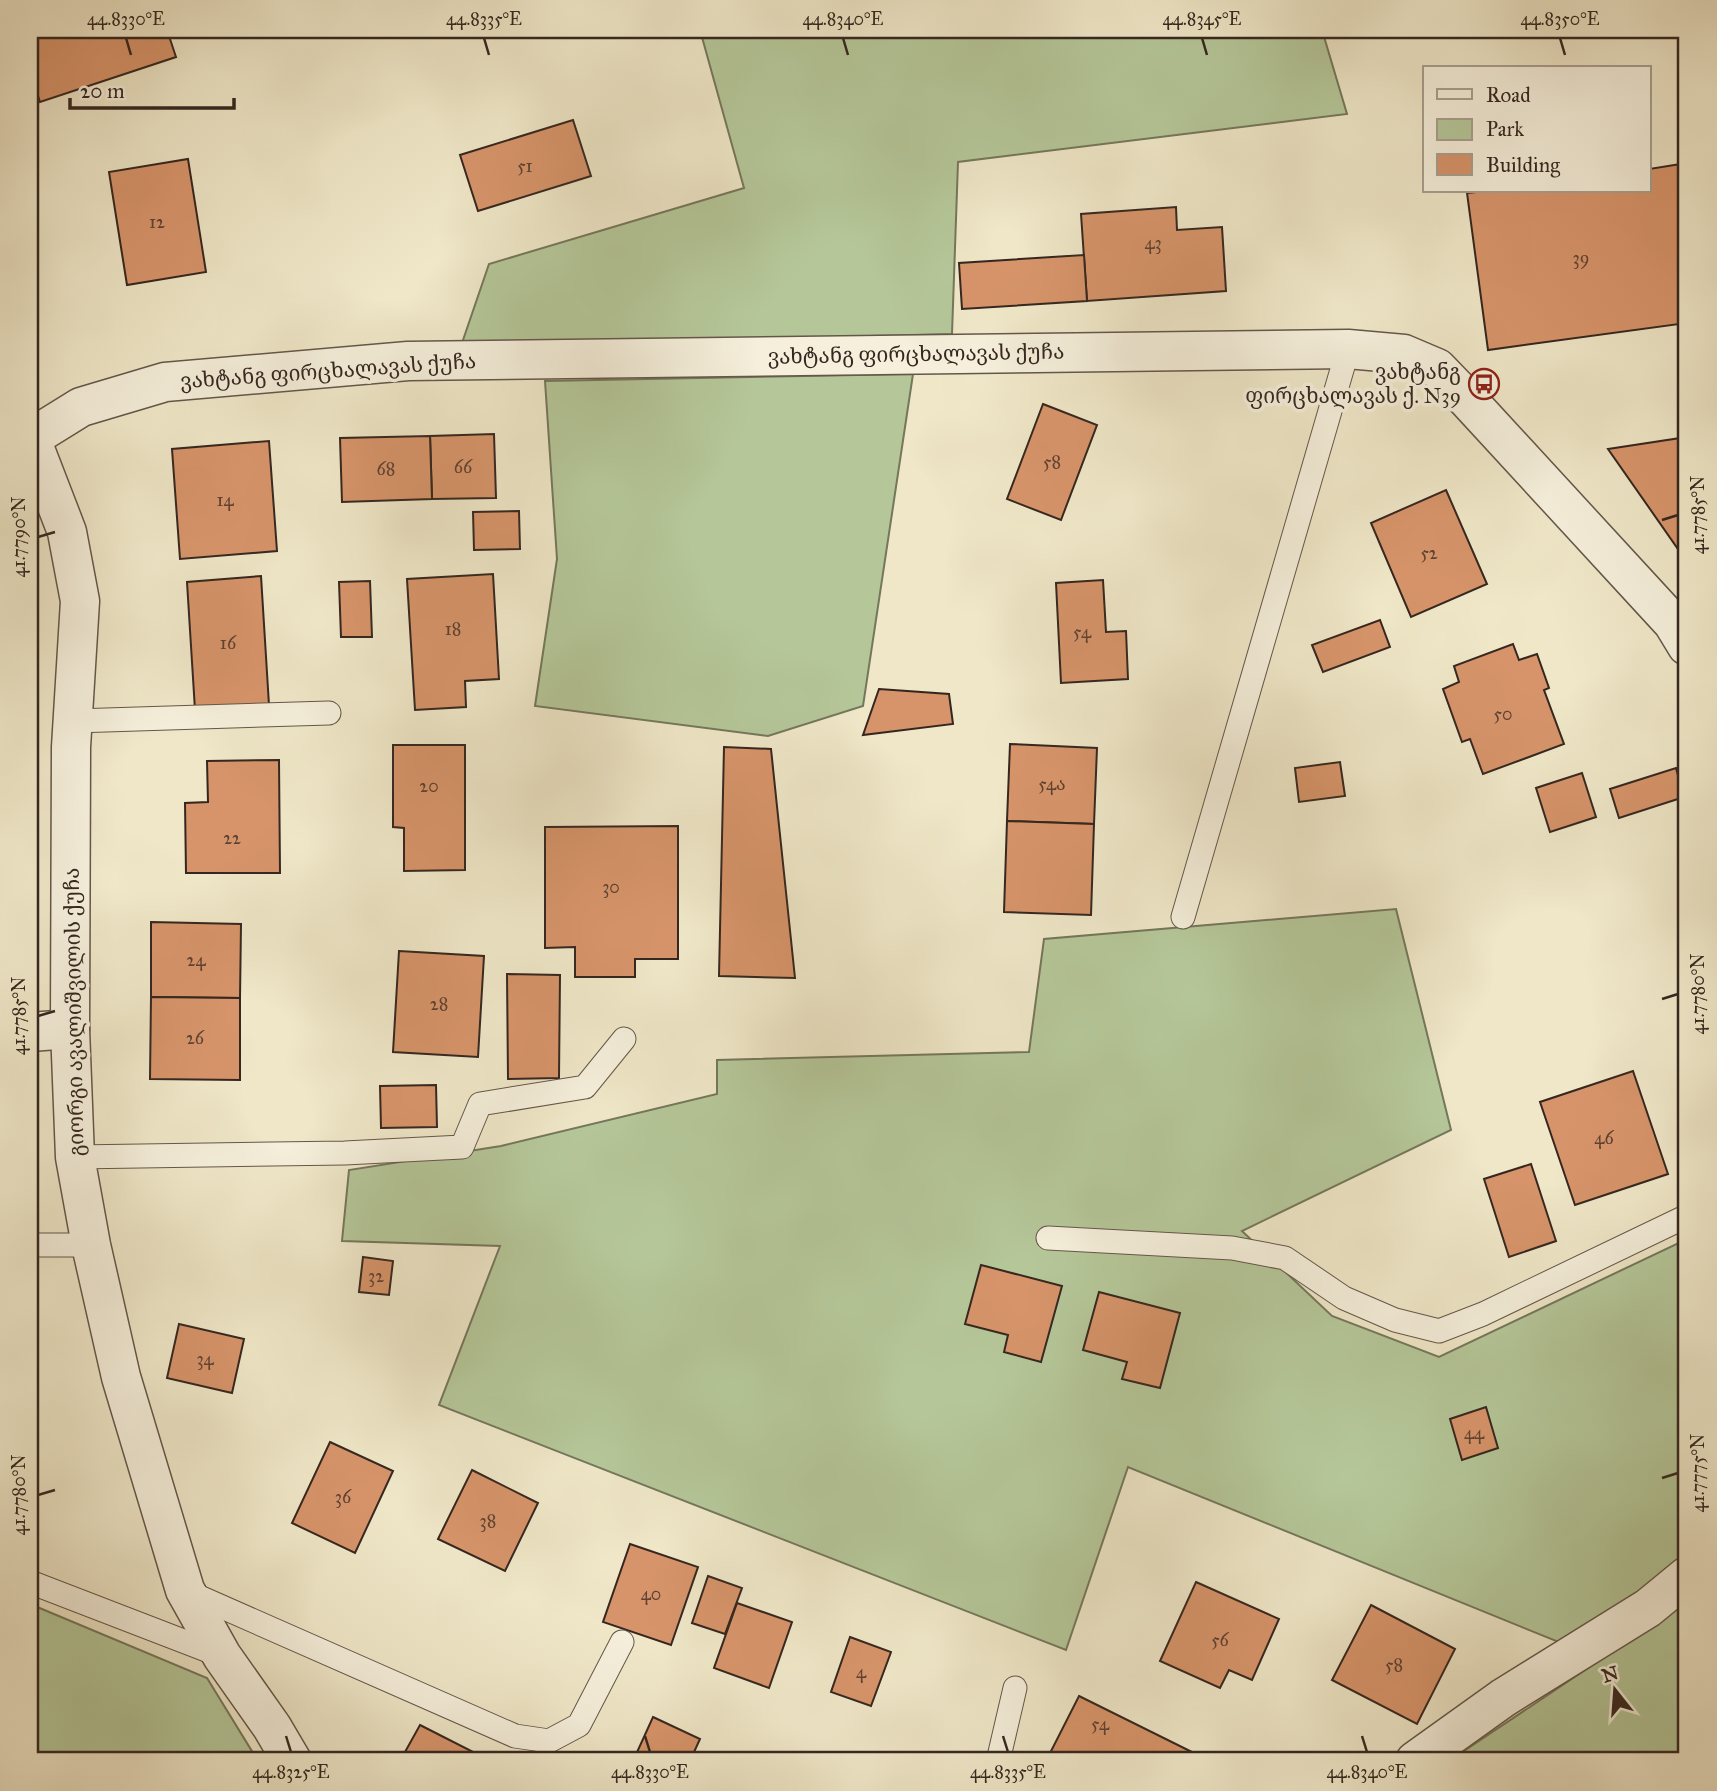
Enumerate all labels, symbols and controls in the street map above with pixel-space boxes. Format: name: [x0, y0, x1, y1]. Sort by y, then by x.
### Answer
text: 44.8330°E: [87, 8, 165, 30]
text: 44.8335°E: [446, 8, 522, 30]
text: 44.8340°E: [803, 8, 884, 30]
text: 44.8345°E: [1163, 8, 1241, 30]
text: 44.8350°E: [1520, 8, 1600, 30]
scale bar: [70, 66, 234, 110]
legend: [1423, 66, 1650, 192]
text: 20 m: [80, 78, 125, 104]
text: Road: [1486, 82, 1531, 108]
text: Park: [1486, 116, 1524, 142]
text: Building: [1486, 152, 1560, 178]
house number: 51: [517, 155, 533, 177]
house number: 12: [149, 211, 165, 233]
house number: 43: [1144, 232, 1162, 254]
house number: 39: [1573, 247, 1589, 269]
street label: ვახტანგ ფირცხალავას ქუჩა: [767, 338, 1065, 370]
street label: ვახტანგ ფირცხალავას ქუჩა: [179, 348, 477, 394]
place label: ვახტანგ ფირცხალავას ქ. N39: [1245, 359, 1461, 409]
bus stop icon: ვახტანგ ფირცხალავას ქ. N39: [1467, 367, 1501, 401]
house number: 58: [1043, 451, 1061, 473]
house number: 66: [454, 456, 473, 478]
house number: 68: [377, 458, 395, 480]
text: 41.7785°N: [1687, 476, 1709, 554]
house number: 14: [216, 489, 235, 511]
text: 41.7790°N: [8, 497, 30, 577]
house number: 52: [1420, 542, 1438, 564]
house number: 18: [445, 618, 461, 640]
house number: 54: [1073, 621, 1092, 643]
house number: 16: [220, 632, 237, 654]
house number: 50: [1494, 703, 1512, 725]
house number: 54ა: [1038, 773, 1066, 795]
house number: 20: [419, 775, 439, 797]
house number: 22: [223, 827, 241, 849]
street label: გიორგი ავალიშვილის ქუჩა: [58, 867, 90, 1157]
house number: 30: [602, 876, 620, 898]
house number: 24: [187, 949, 206, 971]
text: 41.7780°N: [1687, 954, 1709, 1034]
text: 41.7785°N: [8, 977, 30, 1055]
house number: 28: [430, 993, 448, 1015]
house number: 26: [186, 1027, 205, 1049]
house number: 46: [1594, 1127, 1614, 1149]
house number: 32: [368, 1265, 384, 1287]
house number: 34: [196, 1348, 215, 1370]
house number: 44: [1464, 1422, 1485, 1444]
text: 41.7775°N: [1687, 1434, 1709, 1512]
text: 41.7780°N: [8, 1455, 30, 1535]
house number: 36: [335, 1486, 352, 1508]
house number: 38: [480, 1510, 496, 1532]
house number: 40: [641, 1583, 661, 1605]
house number: 56: [1211, 1629, 1230, 1651]
house number: 58: [1385, 1654, 1403, 1676]
north arrow: [1580, 1654, 1650, 1724]
house number: 4: [856, 1661, 867, 1683]
text: N: [1599, 1661, 1621, 1688]
house number: 54: [1091, 1713, 1110, 1735]
text: 44.8325°E: [252, 1761, 330, 1783]
text: 44.8330°E: [611, 1761, 689, 1783]
text: 44.8335°E: [970, 1761, 1046, 1783]
text: 44.8340°E: [1327, 1761, 1408, 1783]

